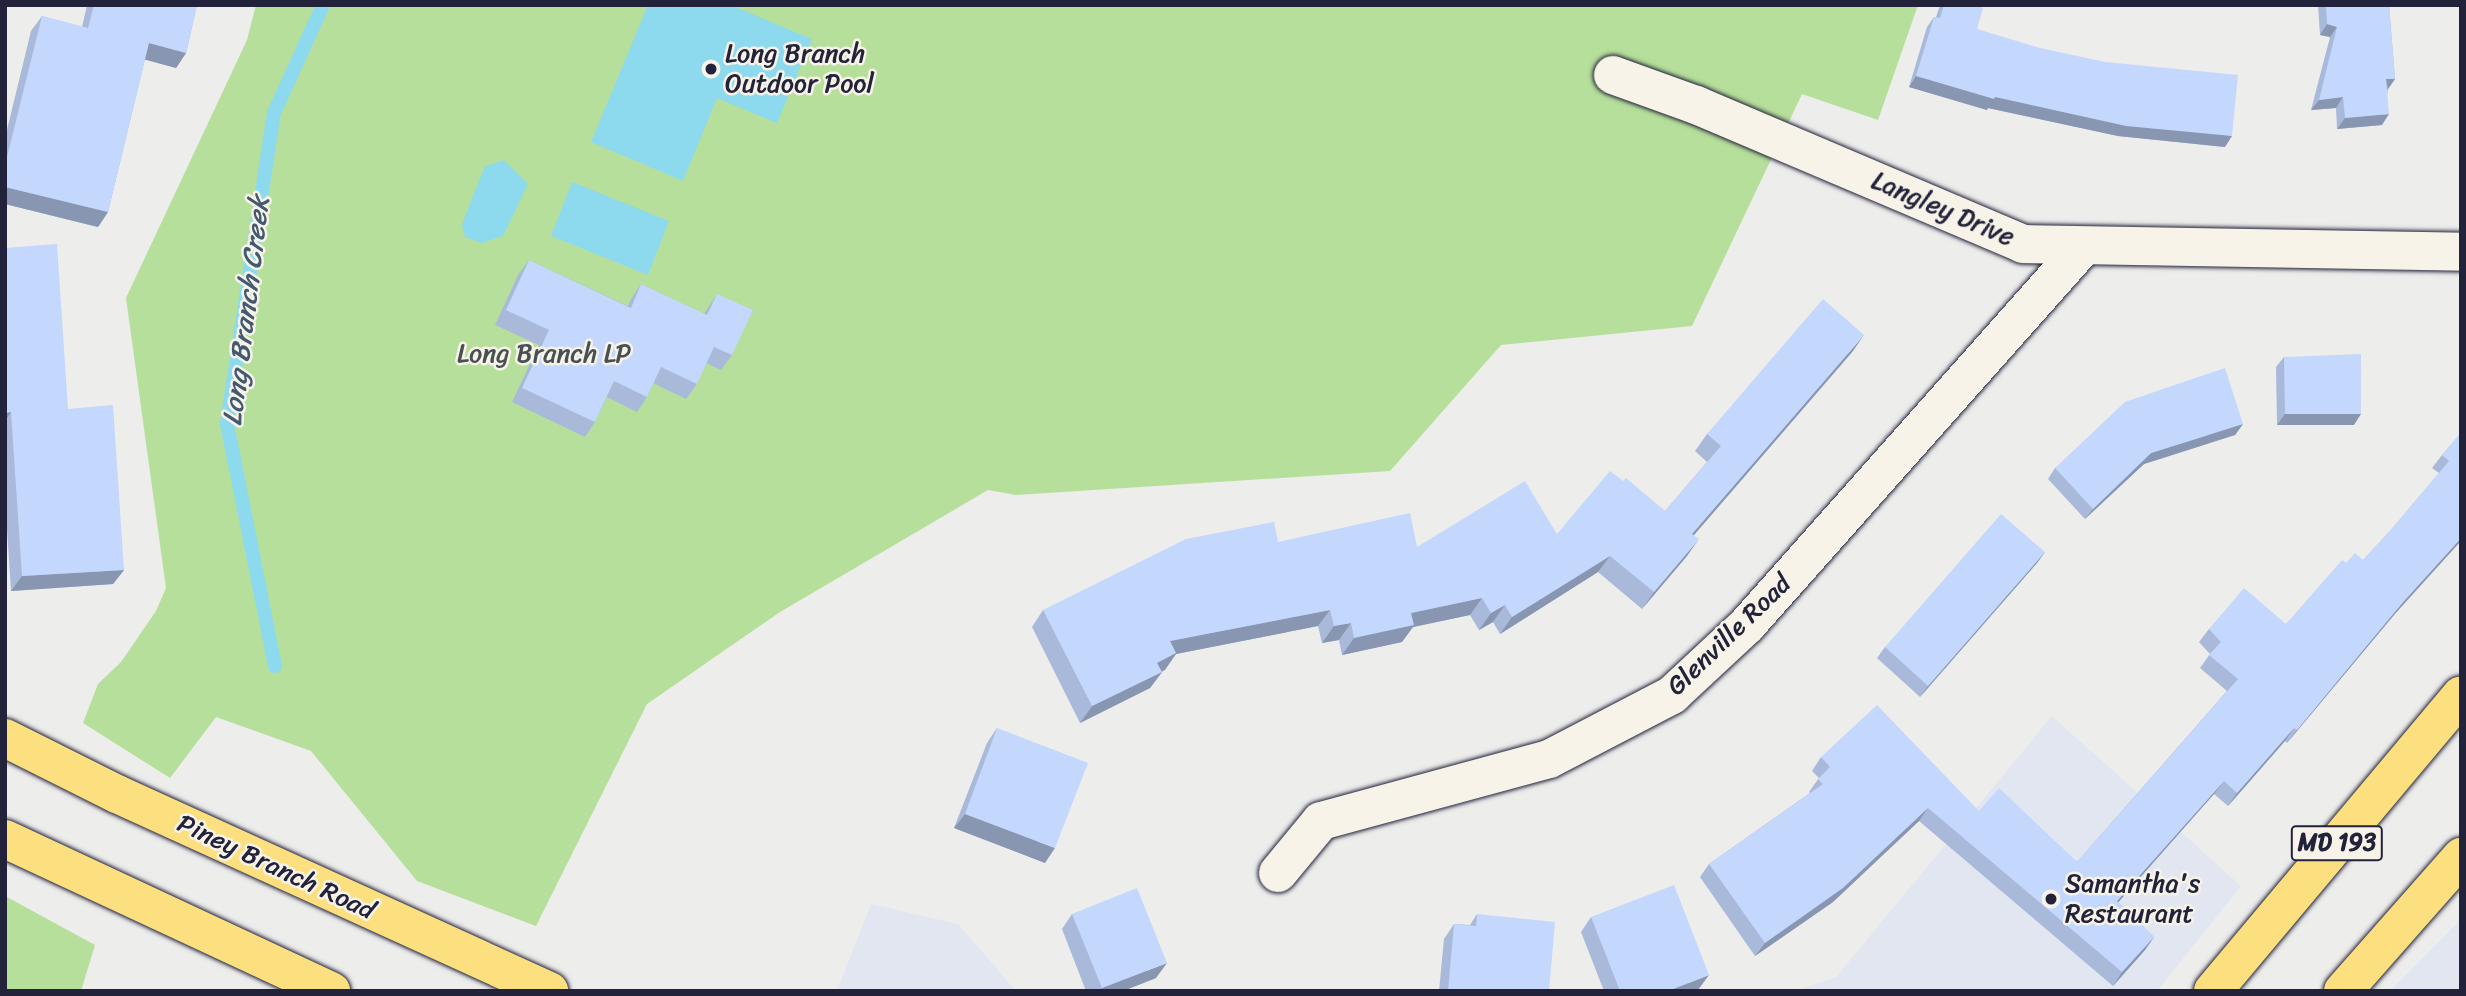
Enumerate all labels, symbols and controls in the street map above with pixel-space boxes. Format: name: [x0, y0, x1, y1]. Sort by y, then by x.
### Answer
place label: Long Branch Outdoor Pool: [725, 38, 874, 100]
marker: Long Branch Outdoor Pool: [703, 61, 719, 77]
street label: Langley Drive: [1867, 165, 2019, 253]
water label: Long Branch Creek: [215, 195, 277, 427]
park label: Long Branch LP: [457, 338, 631, 370]
street label: Glenville Road: [1661, 568, 1797, 702]
street label: Piney Branch Road: [173, 808, 379, 926]
road number: MD 193: [2290, 822, 2384, 864]
place label: Samantha's Restaurant: [2065, 868, 2200, 930]
marker: Samantha's Restaurant: [2043, 891, 2059, 907]

